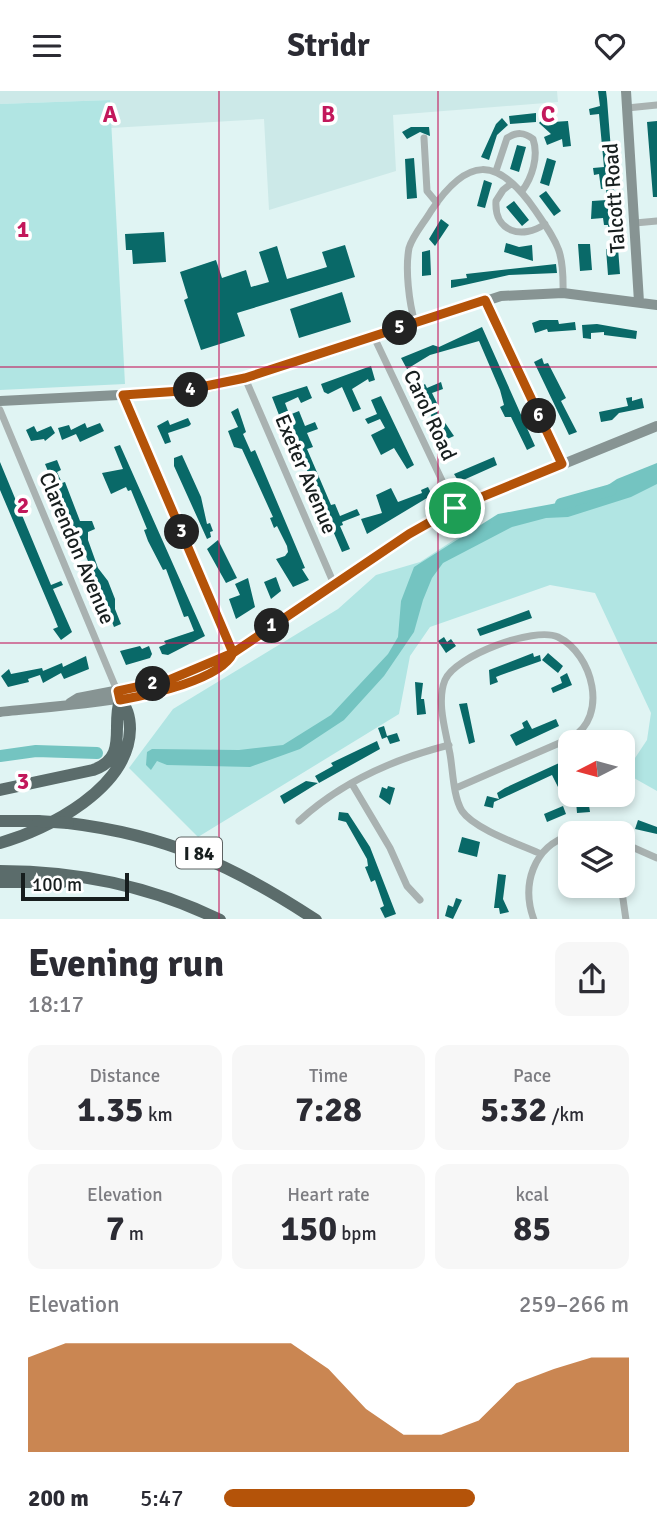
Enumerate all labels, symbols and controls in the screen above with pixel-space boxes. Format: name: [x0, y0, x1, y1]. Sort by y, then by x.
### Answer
text: Stridr: [287, 26, 370, 65]
icon: menu: [28, 27, 66, 65]
icon: heart: [591, 27, 629, 65]
text: A: [103, 100, 118, 129]
text: B: [321, 100, 335, 129]
text: C: [541, 100, 555, 129]
street label: Talcott Road: [597, 142, 631, 254]
text: 1: [17, 215, 29, 244]
pin: 5: [382, 310, 418, 345]
text: 5: [394, 315, 405, 339]
street label: Carol Road: [398, 365, 462, 465]
pin: 4: [174, 373, 208, 407]
text: 4: [185, 377, 196, 401]
pin: 6: [522, 399, 556, 433]
text: 6: [533, 403, 544, 427]
street label: Exeter Avenue: [269, 410, 343, 538]
street label: Clarendon Avenue: [33, 468, 121, 628]
pin: [425, 478, 485, 538]
icon: arrive: [436, 489, 474, 527]
text: 2: [17, 491, 29, 520]
pin: 3: [164, 515, 200, 549]
text: 3: [176, 519, 187, 543]
pin: 1: [254, 609, 290, 643]
text: 1: [266, 613, 277, 637]
pin: 2: [136, 667, 170, 701]
text: 2: [147, 671, 158, 695]
north arrow: [558, 730, 635, 807]
map controls: [558, 730, 635, 898]
text: 3: [17, 767, 29, 796]
button: layers: [558, 821, 635, 898]
road number: I 84: [176, 838, 222, 869]
scale bar: [21, 871, 130, 902]
text: 100 m: [32, 873, 82, 897]
text: Evening run: [28, 940, 224, 987]
button: share: [555, 942, 629, 1016]
text: 18:17: [28, 990, 84, 1019]
text: Distance: [89, 1064, 160, 1088]
text: Time: [309, 1064, 348, 1088]
text: Pace: [513, 1064, 551, 1088]
text: 1.35: [77, 1088, 144, 1131]
text: 7:28: [295, 1088, 362, 1131]
text: 5:32: [480, 1088, 547, 1131]
text: km: [144, 1103, 173, 1127]
text: /km: [547, 1103, 584, 1127]
text: Elevation: [87, 1183, 163, 1207]
text: Heart rate: [287, 1183, 370, 1207]
text: kcal: [516, 1183, 549, 1207]
text: 7: [106, 1207, 125, 1250]
text: 150: [280, 1207, 337, 1250]
text: 85: [513, 1207, 551, 1250]
text: m: [125, 1222, 144, 1246]
text: bpm: [337, 1222, 377, 1246]
text: Elevation: [28, 1290, 120, 1319]
text: 259–266 m: [519, 1290, 629, 1319]
text: 200 m: [28, 1484, 89, 1513]
text: 5:47: [140, 1484, 183, 1513]

